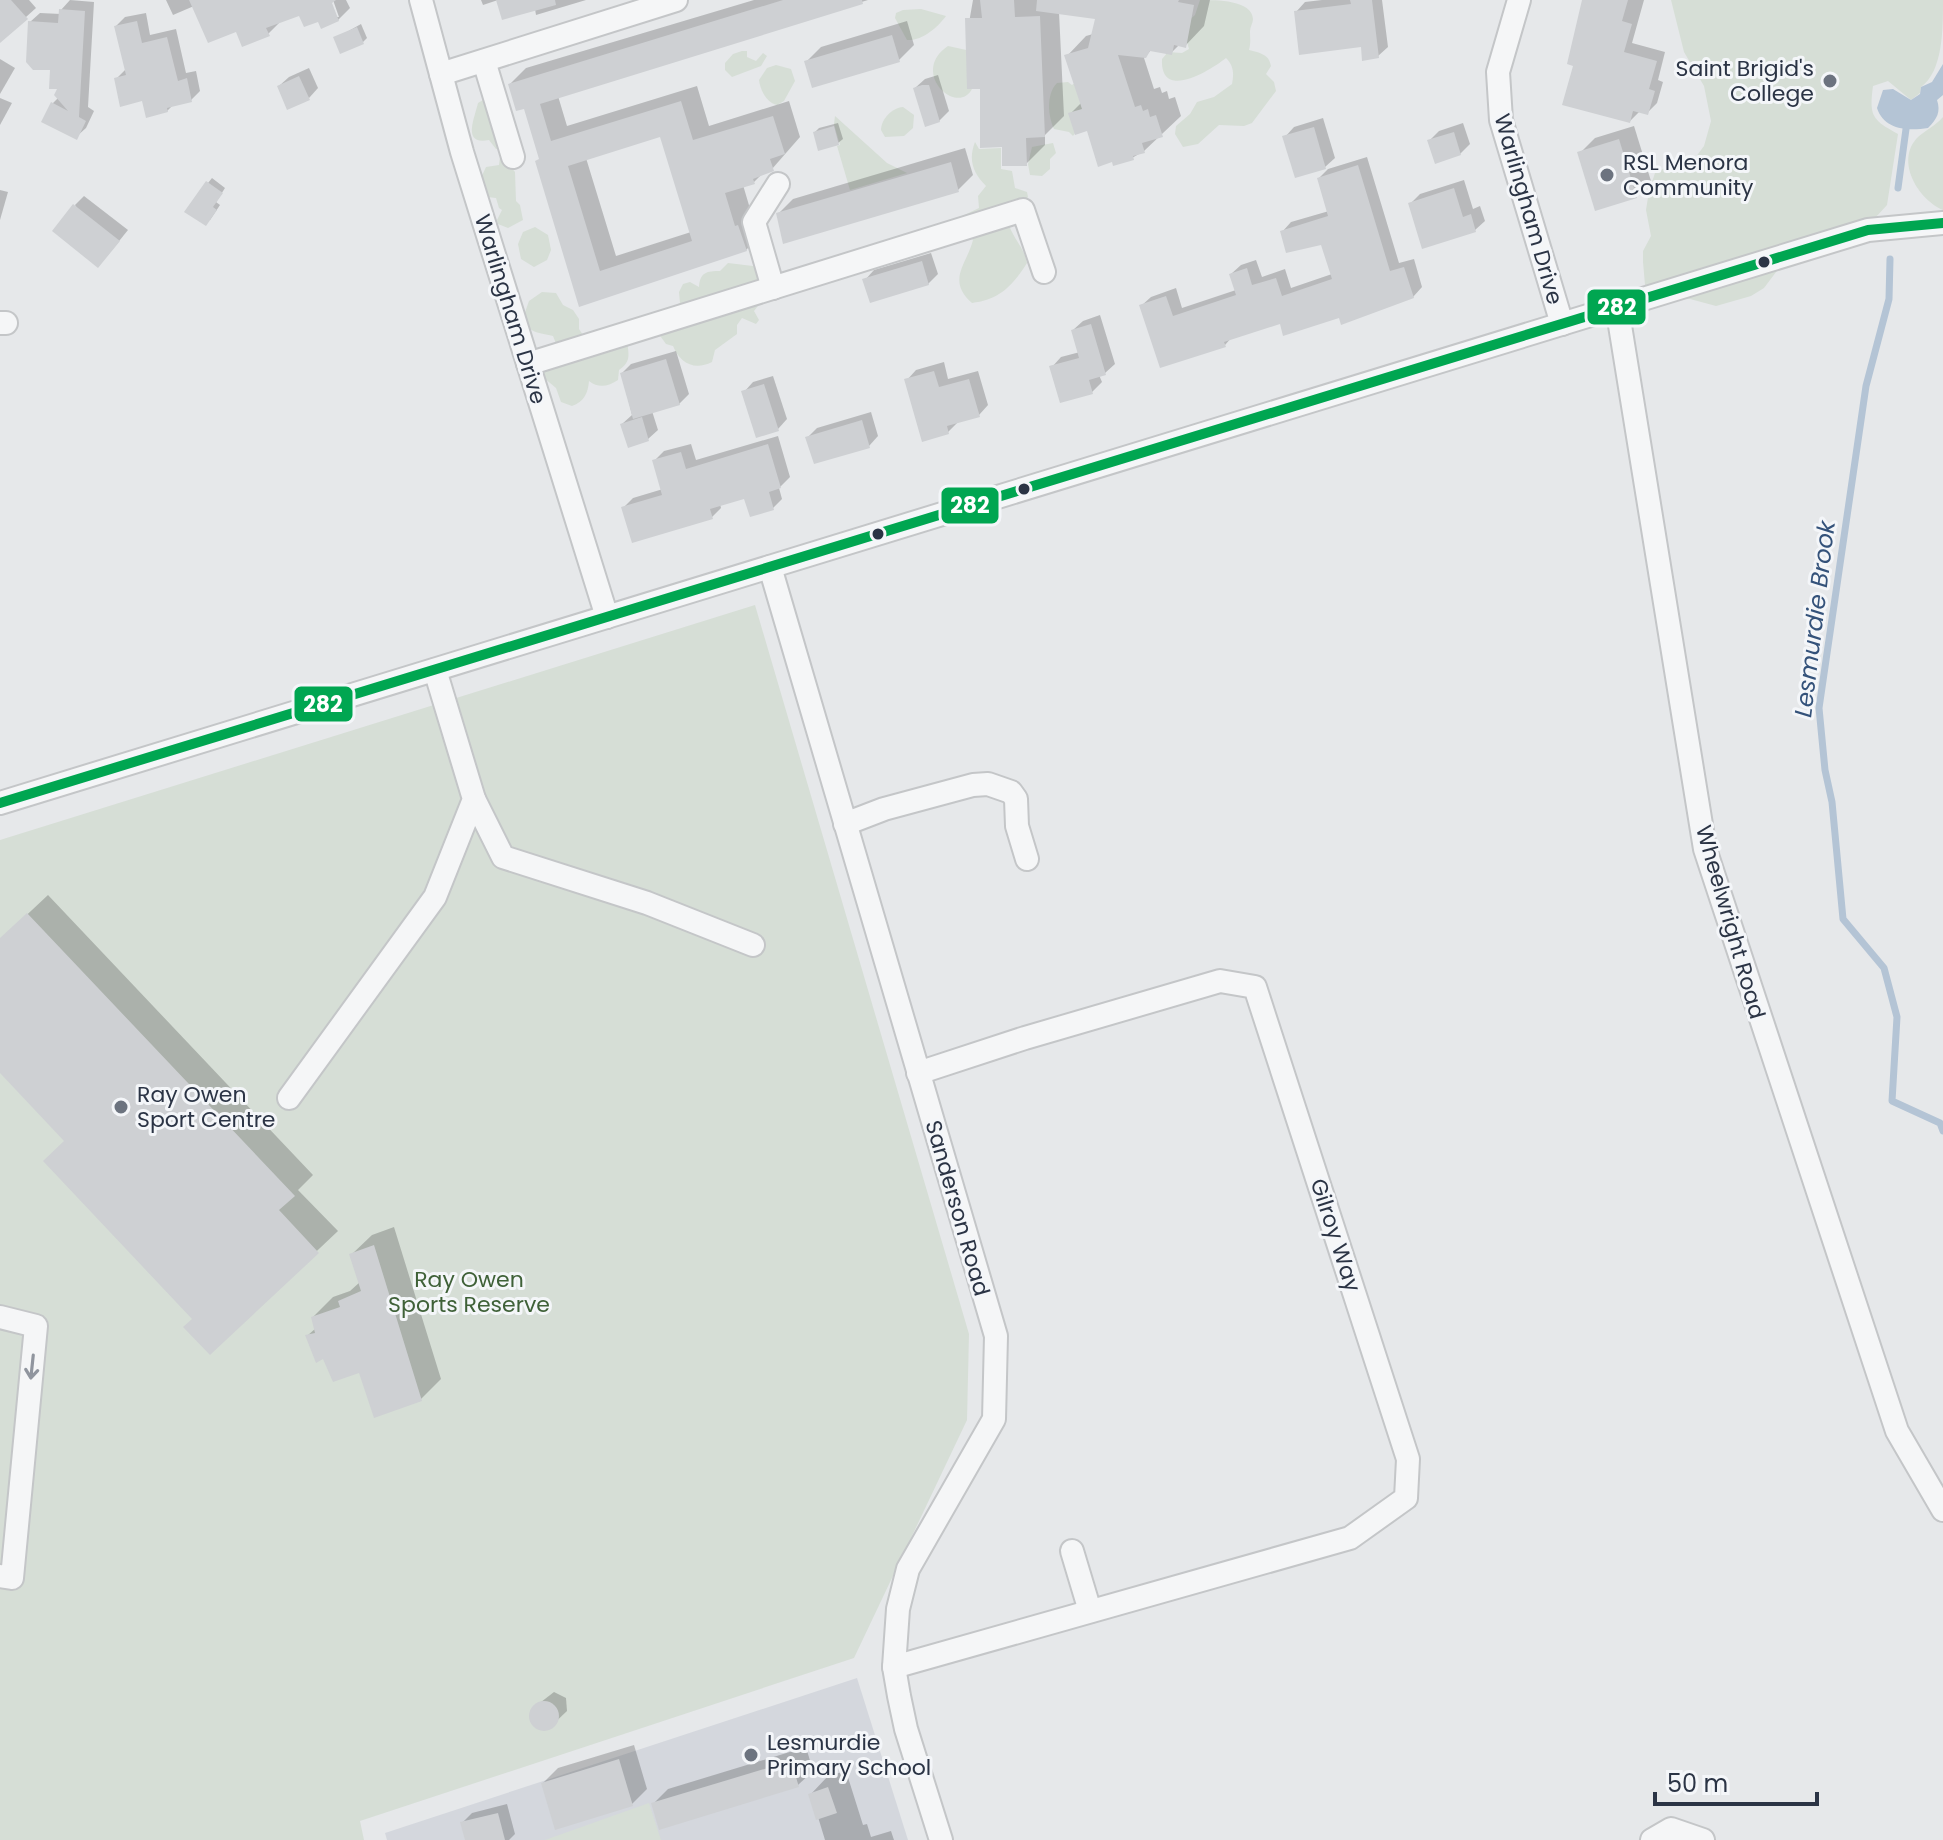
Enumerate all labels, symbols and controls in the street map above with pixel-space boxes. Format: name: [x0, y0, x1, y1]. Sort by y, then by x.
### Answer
place label: Saint Brigid's College: [1676, 53, 1814, 109]
marker: Saint Brigid's College: [1821, 72, 1839, 90]
street label: Warlingham Drive: [1486, 110, 1571, 308]
place label: RSL Menora Community: [1623, 147, 1754, 203]
marker: RSL Menora Community: [1598, 166, 1616, 184]
street label: Warlingham Drive: [467, 210, 554, 408]
unlabelled marker: [1756, 254, 1772, 270]
line badge: 282: [1586, 288, 1647, 326]
text: 282: [1597, 292, 1637, 323]
unlabelled marker: [1016, 481, 1032, 497]
line badge: 282: [940, 486, 1000, 525]
text: 282: [950, 490, 990, 521]
water label: Lesmurdie Brook: [1786, 517, 1843, 719]
unlabelled marker: [870, 526, 886, 542]
line badge: 282: [293, 685, 354, 723]
text: 282: [303, 689, 343, 720]
street label: Wheelwright Road: [1688, 822, 1773, 1023]
place label: Ray Owen Sport Centre: [137, 1079, 276, 1135]
marker: Ray Owen Sport Centre: [112, 1098, 130, 1116]
street label: Sanderson Road: [918, 1117, 997, 1300]
street label: Gilroy Way: [1303, 1175, 1369, 1296]
park label: Ray Owen Sports Reserve: [388, 1264, 550, 1320]
one-way arrow: [25, 1353, 40, 1380]
place label: Lesmurdie Primary School: [767, 1727, 931, 1783]
marker: Lesmurdie Primary School: [742, 1746, 760, 1764]
scale bar: [1655, 1756, 1817, 1806]
text: 50 m: [1667, 1767, 1728, 1800]

